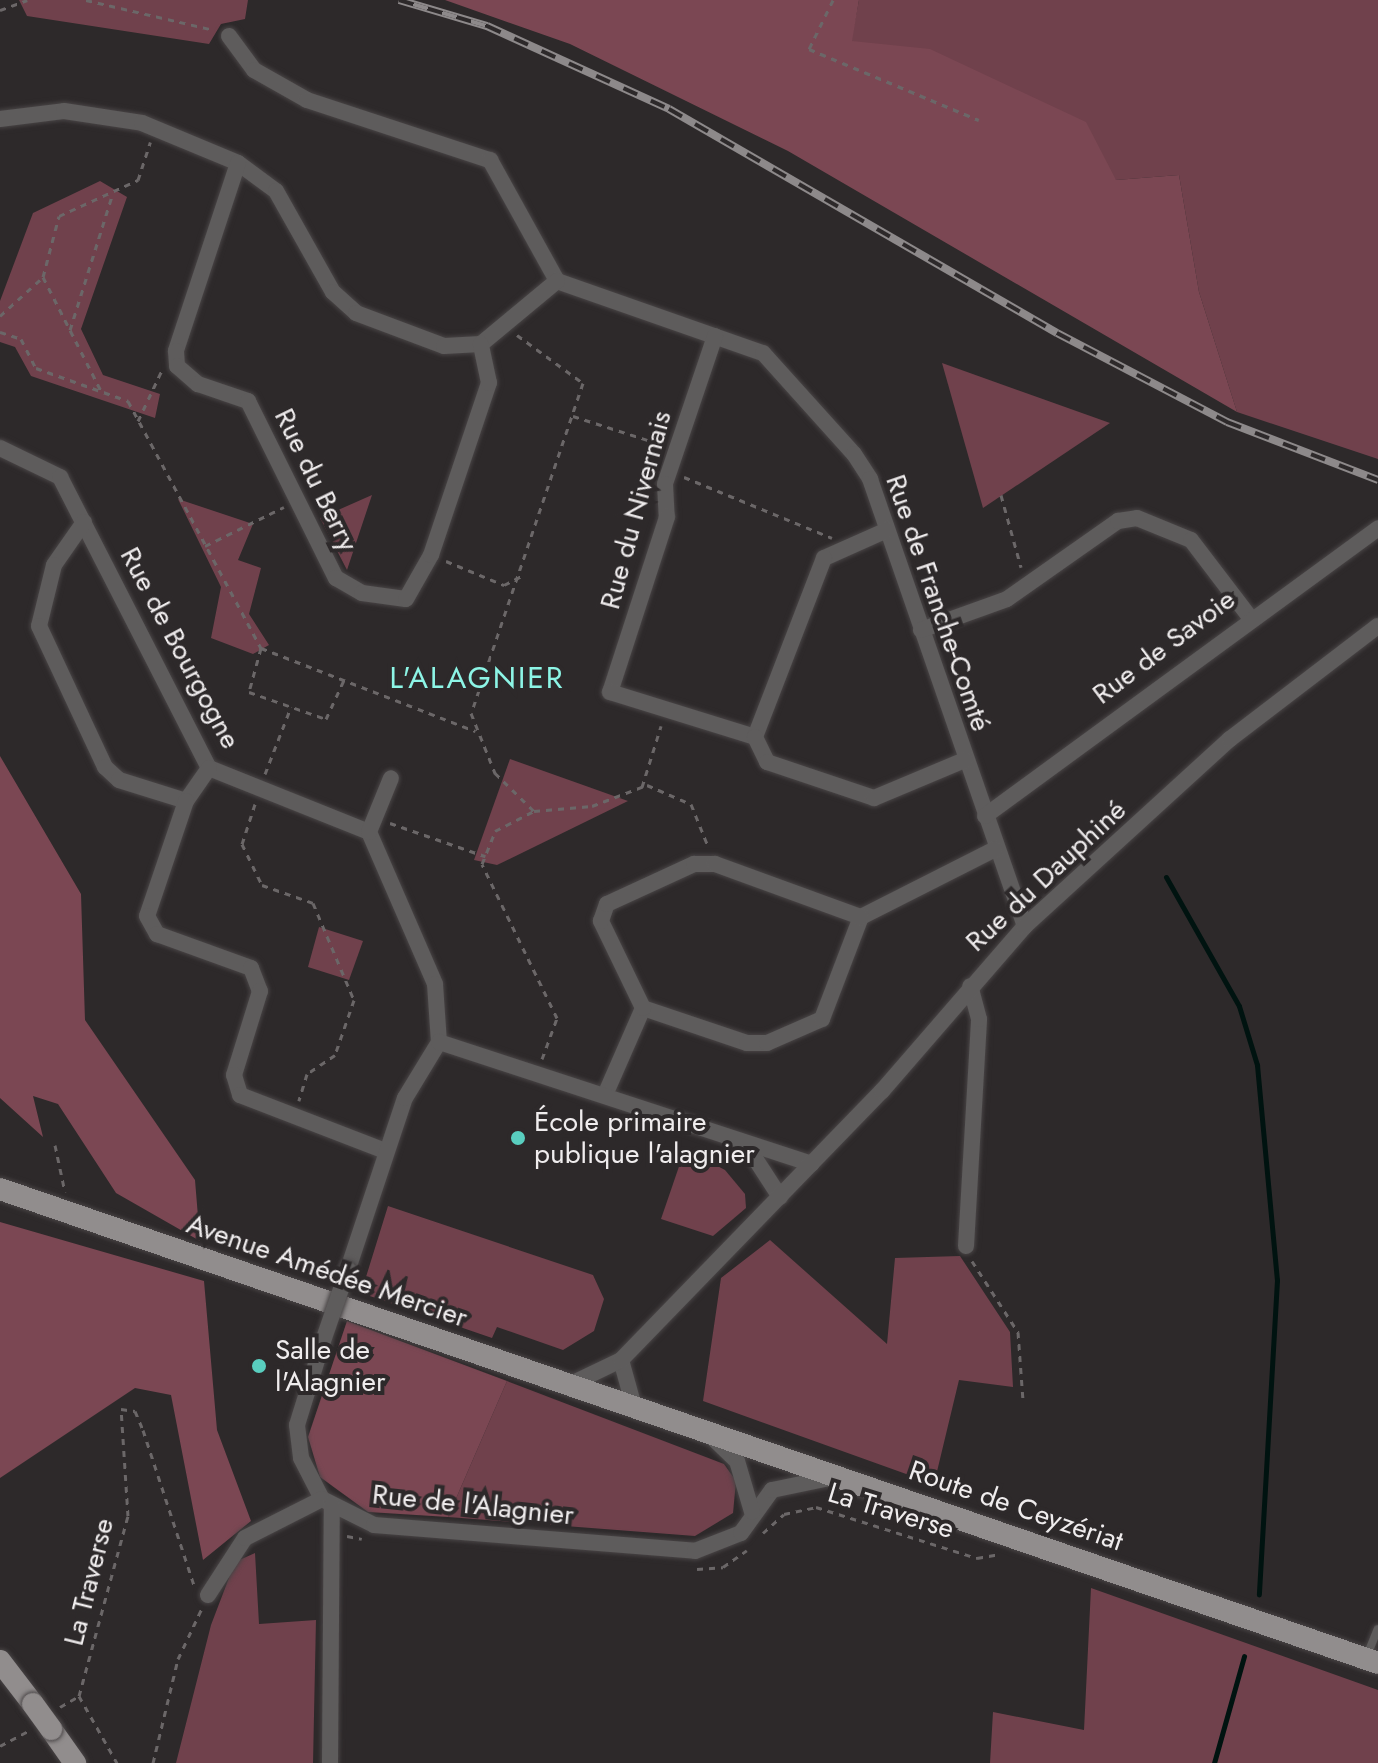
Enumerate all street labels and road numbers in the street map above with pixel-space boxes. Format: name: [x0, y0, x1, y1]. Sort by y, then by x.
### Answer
street label: Rue du Berry: [267, 403, 365, 557]
street label: Rue du Nivernais: [593, 407, 679, 613]
street label: Rue de Franche-Comté: [878, 470, 998, 736]
street label: Rue de Bourgogne: [113, 542, 247, 754]
street label: Rue de Savoie: [1086, 583, 1242, 711]
street label: Rue du Dauphiné: [959, 793, 1133, 959]
street label: Avenue Amédée Mercier: [182, 1207, 472, 1335]
street label: Route de Ceyzériat: [905, 1454, 1127, 1558]
street label: La Traverse: [824, 1476, 958, 1546]
street label: Rue de l'Alagnier: [371, 1478, 575, 1532]
street label: La Traverse: [57, 1515, 121, 1649]

